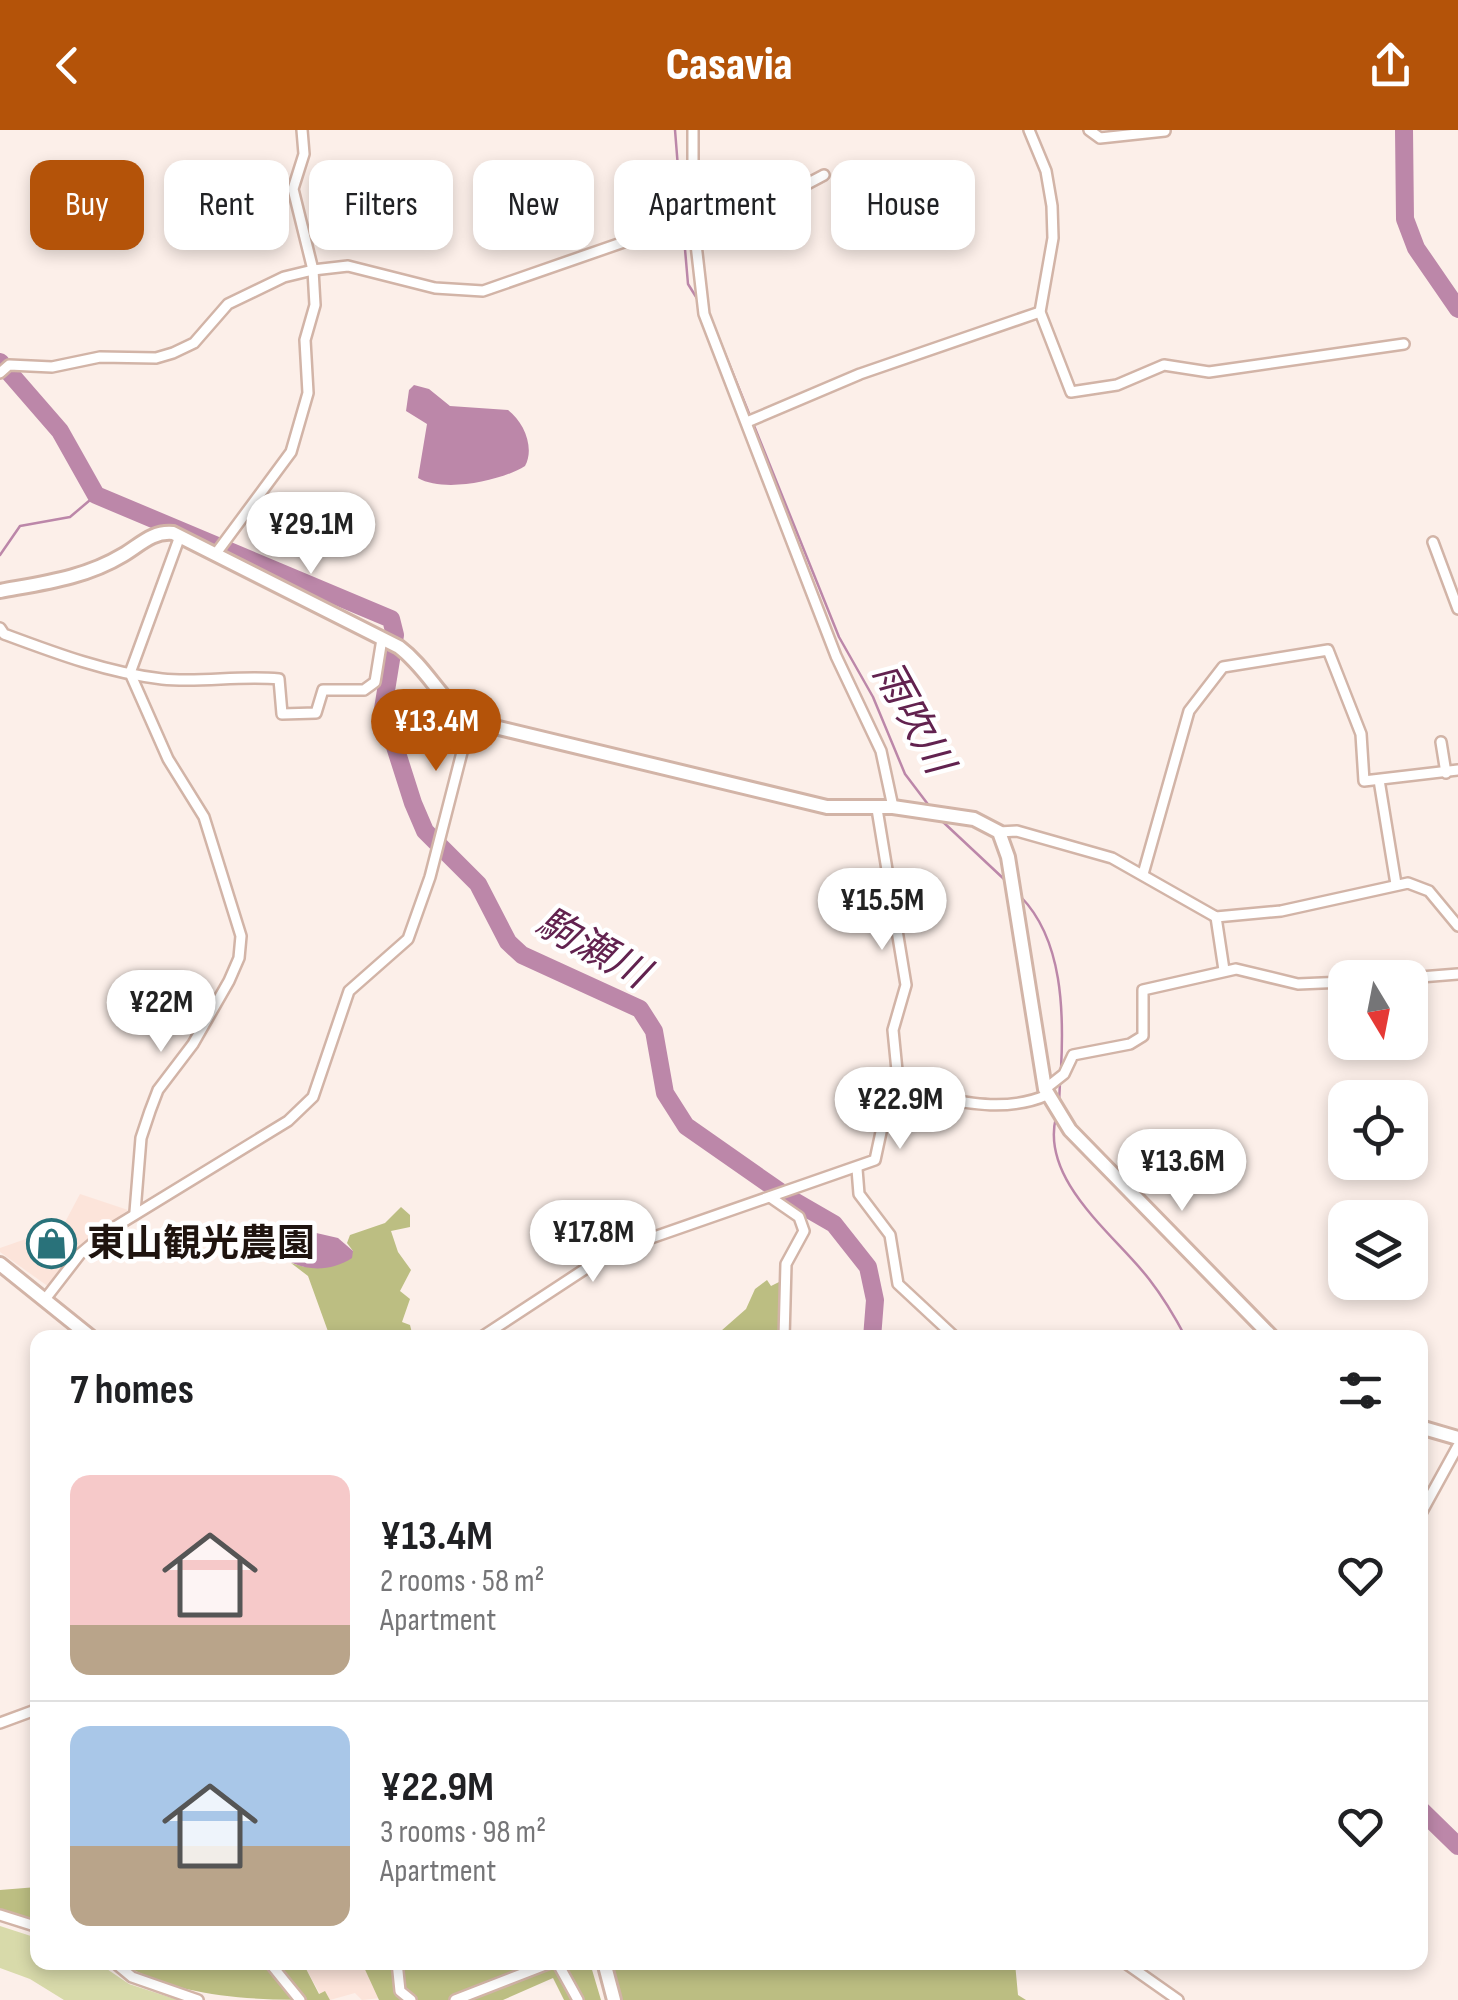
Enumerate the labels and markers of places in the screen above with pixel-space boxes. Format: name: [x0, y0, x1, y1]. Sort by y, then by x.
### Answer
pin: ¥29.1M: [230, 492, 392, 577]
pin: ¥13.4M: [355, 689, 517, 774]
pin: ¥15.5M: [801, 868, 963, 953]
pin: ¥22M: [102, 970, 220, 1055]
pin: ¥22.9M: [819, 1067, 981, 1152]
pin: ¥13.6M: [1101, 1129, 1263, 1214]
pin: ¥17.8M: [512, 1200, 674, 1285]
shop icon: 東山観光農園: [26, 1217, 78, 1269]
place label: 東山観光農園: [87, 1222, 315, 1267]

